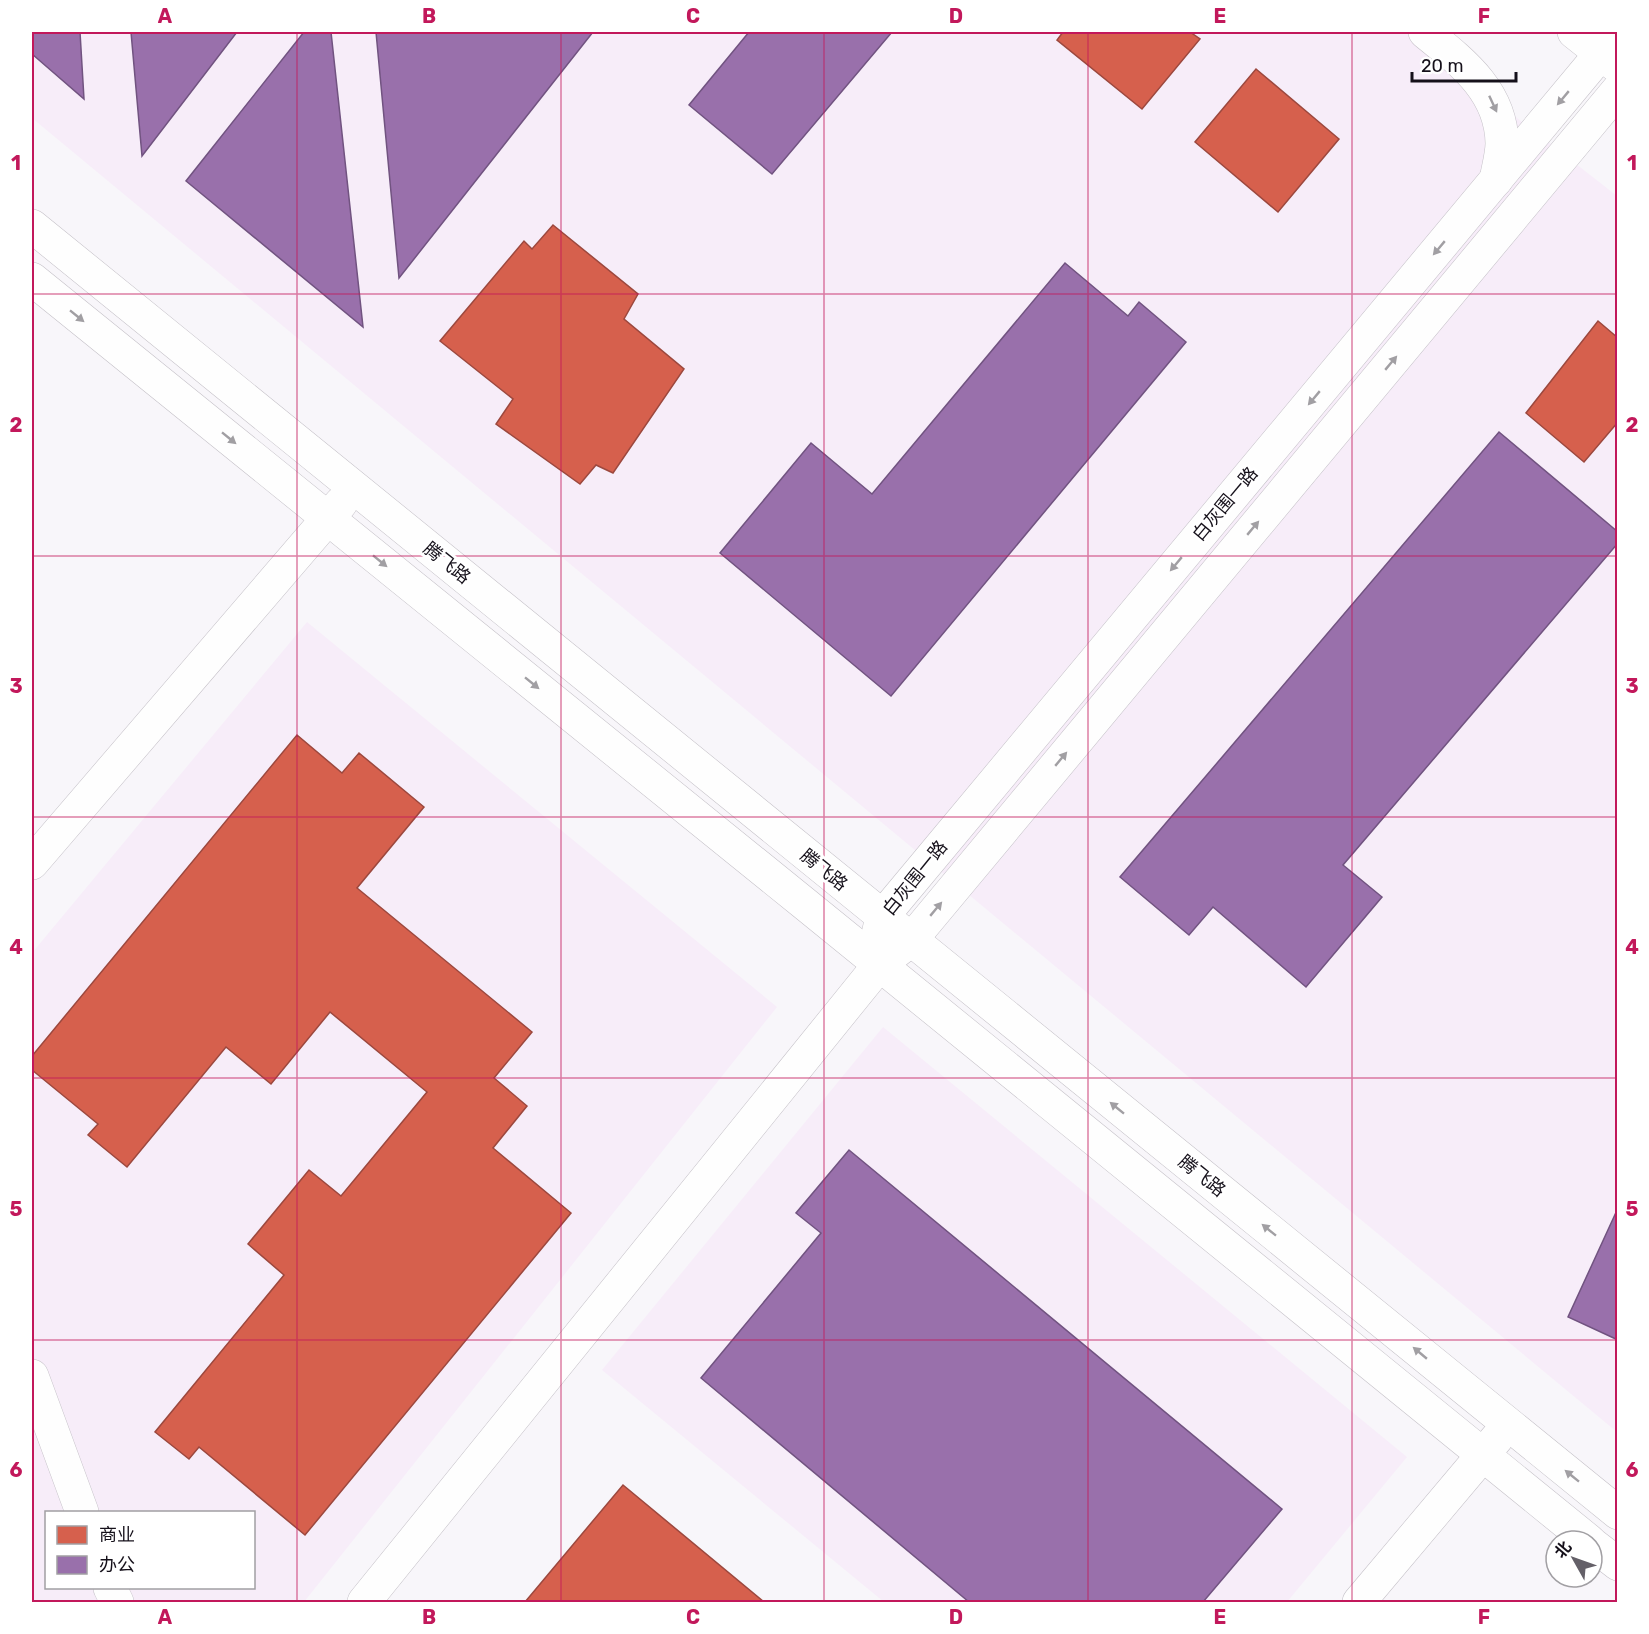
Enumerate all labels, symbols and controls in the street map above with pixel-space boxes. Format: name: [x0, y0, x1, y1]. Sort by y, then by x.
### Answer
text: A: [158, 4, 173, 28]
text: B: [422, 4, 436, 28]
text: C: [686, 4, 700, 28]
text: D: [949, 4, 963, 28]
text: E: [1214, 4, 1226, 28]
text: F: [1478, 4, 1490, 28]
scale bar: [1412, 45, 1516, 83]
text: 20 m: [1421, 55, 1463, 77]
one-way arrow: [1557, 90, 1570, 106]
one-way arrow: [1488, 95, 1497, 112]
text: 1: [11, 151, 21, 175]
text: 1: [1627, 151, 1637, 175]
one-way arrow: [1432, 240, 1445, 256]
one-way arrow: [69, 309, 85, 322]
one-way arrow: [1385, 355, 1398, 371]
one-way arrow: [1308, 390, 1321, 405]
text: 2: [10, 413, 23, 437]
text: 2: [1626, 413, 1639, 437]
one-way arrow: [221, 431, 236, 444]
street label: 白灰围一路: [1188, 462, 1262, 546]
one-way arrow: [1246, 521, 1259, 536]
street label: 腾飞路: [419, 537, 475, 589]
one-way arrow: [373, 554, 388, 566]
one-way arrow: [1169, 556, 1182, 572]
text: 3: [9, 674, 23, 698]
text: 3: [1625, 674, 1639, 698]
one-way arrow: [524, 677, 540, 690]
one-way arrow: [1054, 752, 1067, 767]
street label: 白灰围一路: [878, 836, 952, 920]
street label: 腾飞路: [796, 844, 852, 896]
one-way arrow: [930, 901, 943, 917]
text: 4: [9, 935, 23, 959]
text: 4: [1625, 935, 1639, 959]
one-way arrow: [1110, 1102, 1125, 1114]
street label: 腾飞路: [1174, 1150, 1230, 1202]
text: 5: [10, 1197, 23, 1221]
text: 5: [1626, 1197, 1639, 1221]
one-way arrow: [1261, 1224, 1277, 1237]
one-way arrow: [1412, 1347, 1428, 1360]
text: 6: [9, 1458, 23, 1482]
text: 6: [1625, 1458, 1639, 1482]
one-way arrow: [1565, 1470, 1580, 1483]
legend: [45, 1511, 255, 1589]
text: 商业: [99, 1524, 135, 1546]
north arrow: [1544, 1529, 1604, 1589]
text: 北: [1550, 1537, 1575, 1562]
text: 办公: [99, 1554, 135, 1576]
text: A: [158, 1605, 173, 1629]
text: B: [422, 1605, 436, 1629]
text: C: [686, 1605, 700, 1629]
text: D: [949, 1605, 963, 1629]
text: E: [1214, 1605, 1226, 1629]
text: F: [1478, 1605, 1490, 1629]

